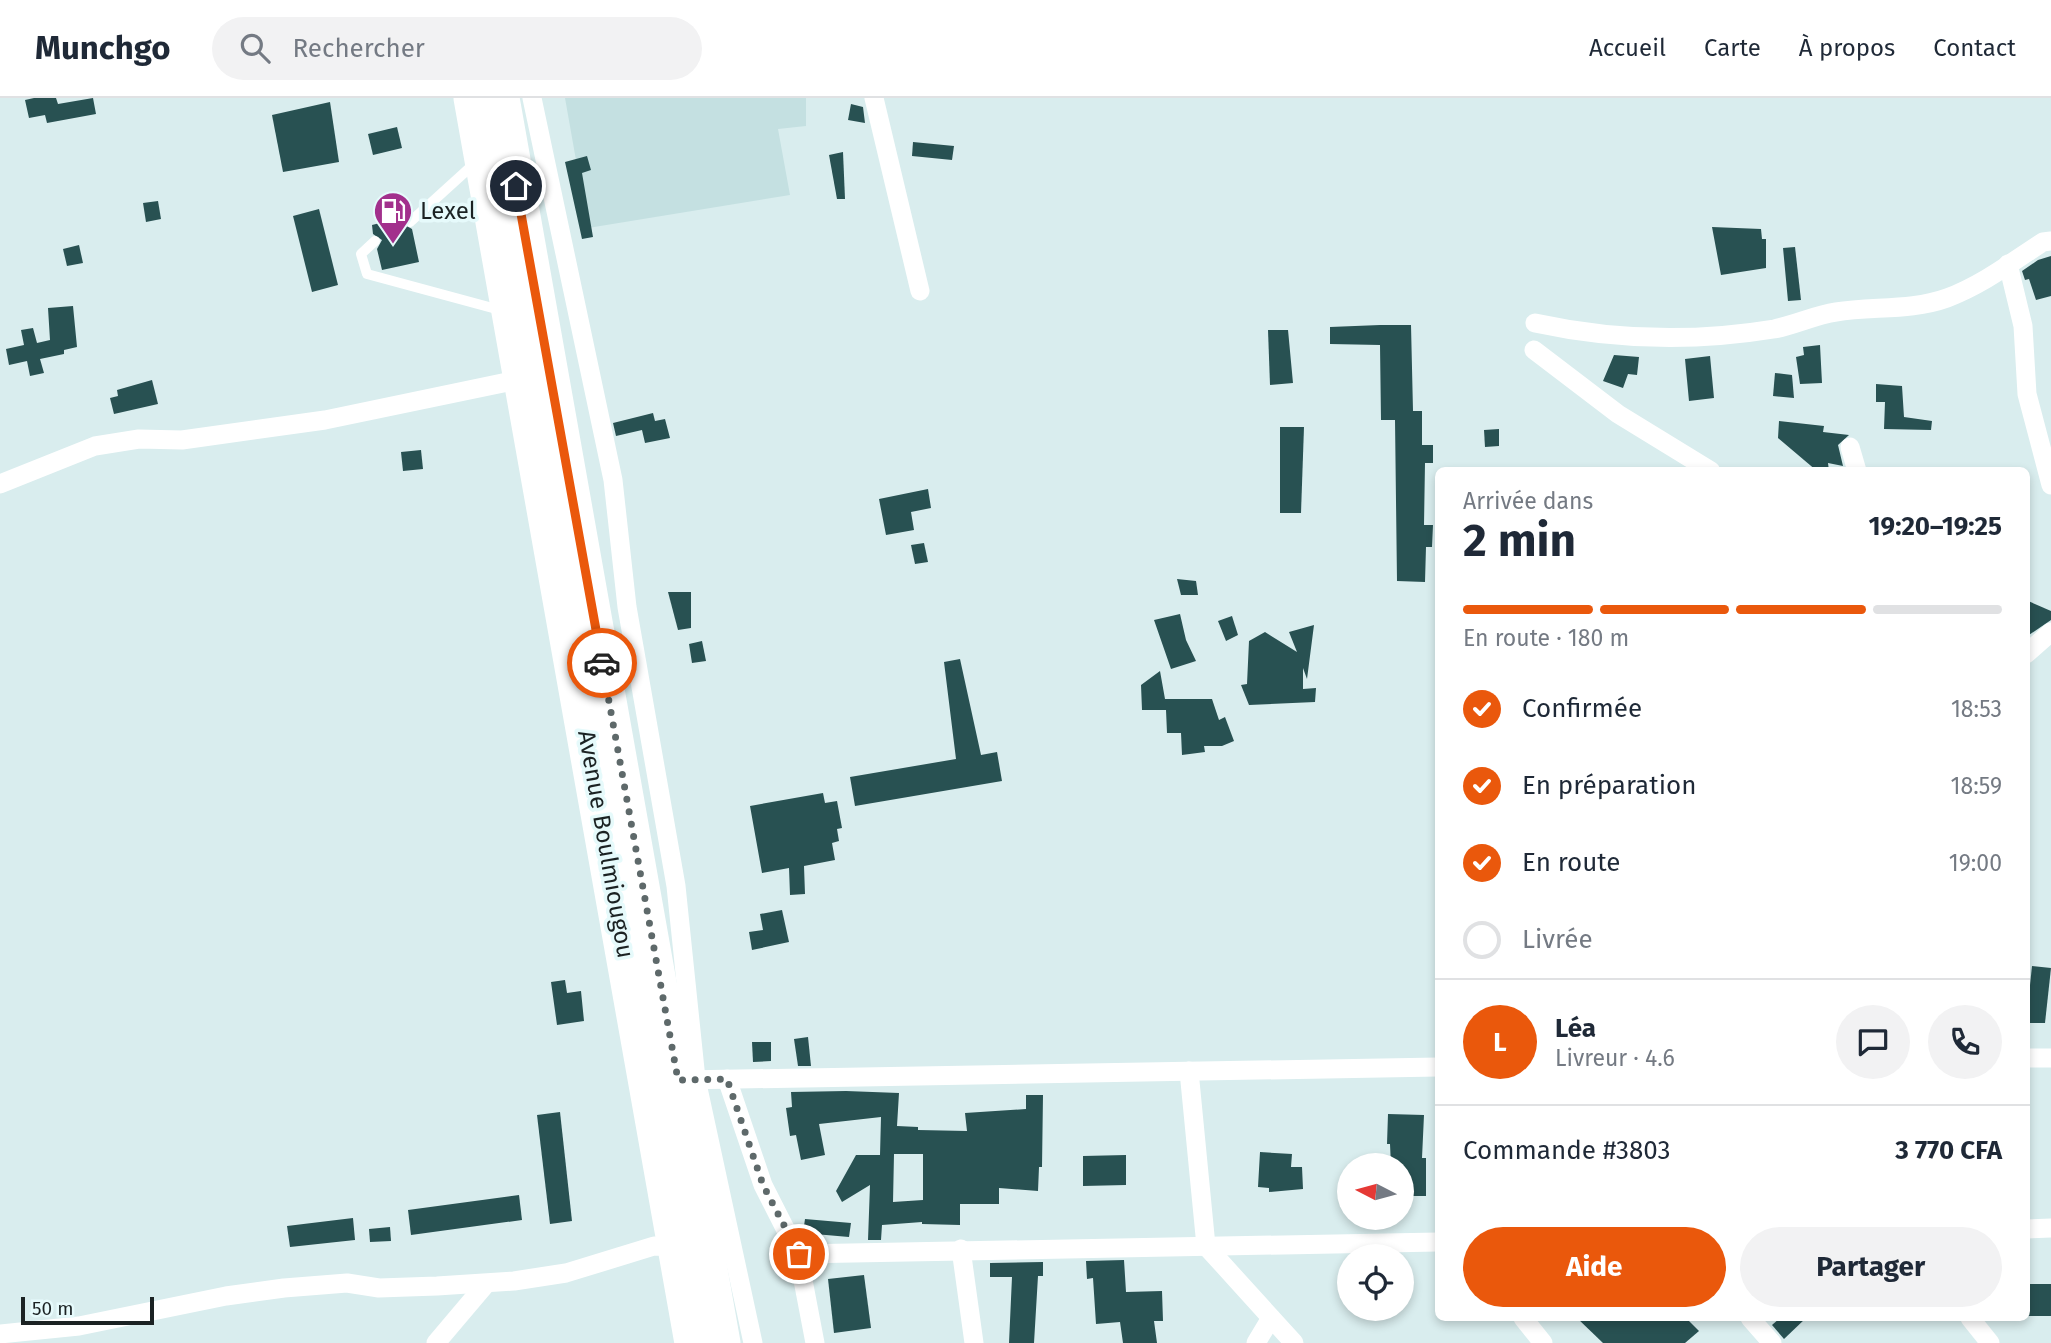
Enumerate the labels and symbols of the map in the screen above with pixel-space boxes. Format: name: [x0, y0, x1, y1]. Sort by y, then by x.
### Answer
pin: [486, 156, 546, 216]
fuel station icon: Lexel: [372, 190, 414, 245]
place label: Lexel: [420, 197, 476, 225]
courier: [567, 628, 637, 698]
street label: Avenue Boulmiougou: [572, 728, 640, 960]
north arrow: [1337, 1153, 1414, 1230]
pin: [769, 1224, 829, 1284]
scale bar: [21, 1294, 154, 1326]

